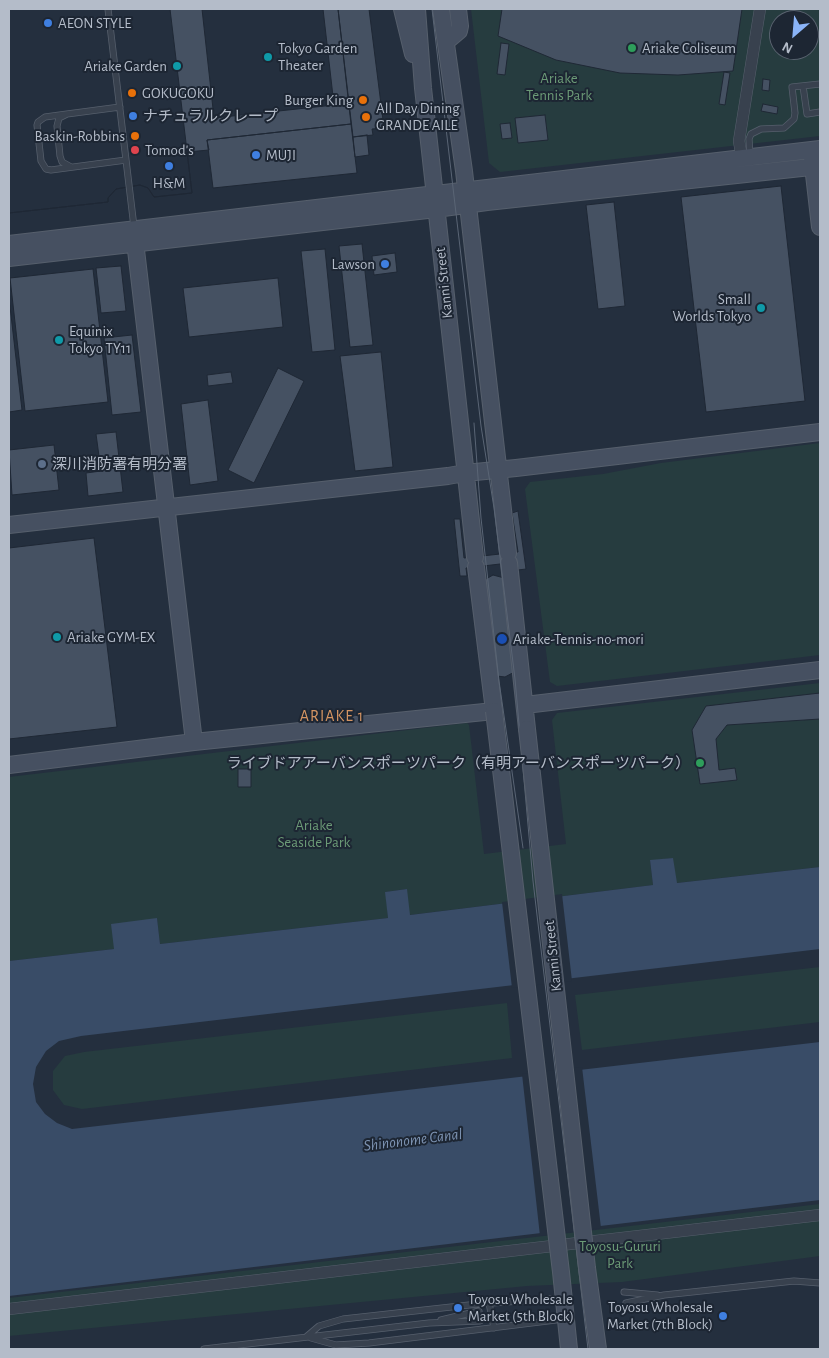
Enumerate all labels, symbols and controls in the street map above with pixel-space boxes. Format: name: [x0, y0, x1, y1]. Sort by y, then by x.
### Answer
north arrow: [769, 10, 819, 60]
place label: AEON STYLE: [58, 14, 131, 32]
marker: AEON STYLE: [42, 17, 54, 29]
place label: Tokyo Garden Theater: [278, 39, 357, 74]
place label: Ariake Coliseum: [642, 39, 736, 57]
text: N: [780, 39, 795, 56]
marker: Ariake Coliseum: [626, 42, 638, 54]
marker: Tokyo Garden Theater: [262, 51, 274, 63]
place label: Ariake Garden: [84, 57, 167, 75]
marker: Ariake Garden: [171, 60, 183, 72]
park label: Ariake Tennis Park: [526, 69, 592, 104]
place label: GOKUGOKU: [142, 84, 214, 102]
marker: GOKUGOKU: [126, 87, 138, 99]
place label: Burger King: [284, 91, 353, 109]
marker: Burger King: [357, 94, 369, 106]
place label: All Day Dining GRANDE AILE: [376, 99, 460, 134]
place label: ナチュラルクレープ: [143, 107, 278, 125]
marker: ナチュラルクレープ: [127, 110, 139, 122]
marker: All Day Dining GRANDE AILE: [360, 111, 372, 123]
place label: Baskin-Robbins: [35, 127, 125, 145]
marker: Baskin-Robbins: [129, 130, 141, 142]
place label: Tomod's: [145, 141, 194, 159]
marker: Tomod's: [129, 144, 141, 156]
place label: MUJI: [266, 146, 296, 164]
marker: MUJI: [250, 149, 262, 161]
marker: H&M: [163, 160, 175, 172]
place label: H&M: [153, 174, 185, 192]
street label: Kanni Street: [431, 246, 457, 320]
place label: Lawson: [331, 255, 375, 273]
marker: Lawson: [379, 258, 391, 270]
place label: Small Worlds Tokyo: [673, 290, 751, 325]
marker: Small Worlds Tokyo: [755, 302, 767, 314]
place label: Equinix Tokyo TY11: [69, 322, 131, 357]
marker: Equinix Tokyo TY11: [53, 334, 65, 346]
place label: 深川消防署有明分署: [52, 455, 187, 473]
marker: 深川消防署有明分署: [36, 458, 48, 470]
place label: Ariake GYM-EX: [67, 628, 156, 646]
place label: Ariake-Tennis-no-mori: [513, 630, 644, 648]
marker: Ariake GYM-EX: [51, 631, 63, 643]
marker: Ariake-Tennis-no-mori: [495, 632, 509, 646]
district label: ARIAKE 1: [299, 706, 365, 726]
place label: ライブドアアーバンスポーツパーク（有明アーバンスポーツパーク）: [227, 754, 690, 772]
marker: ライブドアアーバンスポーツパーク（有明アーバンスポーツパーク）: [694, 757, 706, 769]
park label: Ariake Seaside Park: [278, 816, 350, 851]
street label: Kanni Street: [540, 919, 566, 993]
water label: Shinonome Canal: [363, 1124, 463, 1156]
park label: Toyosu-Gururi Park: [579, 1237, 661, 1272]
place label: Toyosu Wholesale Market (5th Block): [468, 1290, 574, 1325]
place label: Toyosu Wholesale Market (7th Block): [607, 1298, 713, 1333]
marker: Toyosu Wholesale Market (5th Block): [452, 1302, 464, 1314]
marker: Toyosu Wholesale Market (7th Block): [717, 1310, 729, 1322]

